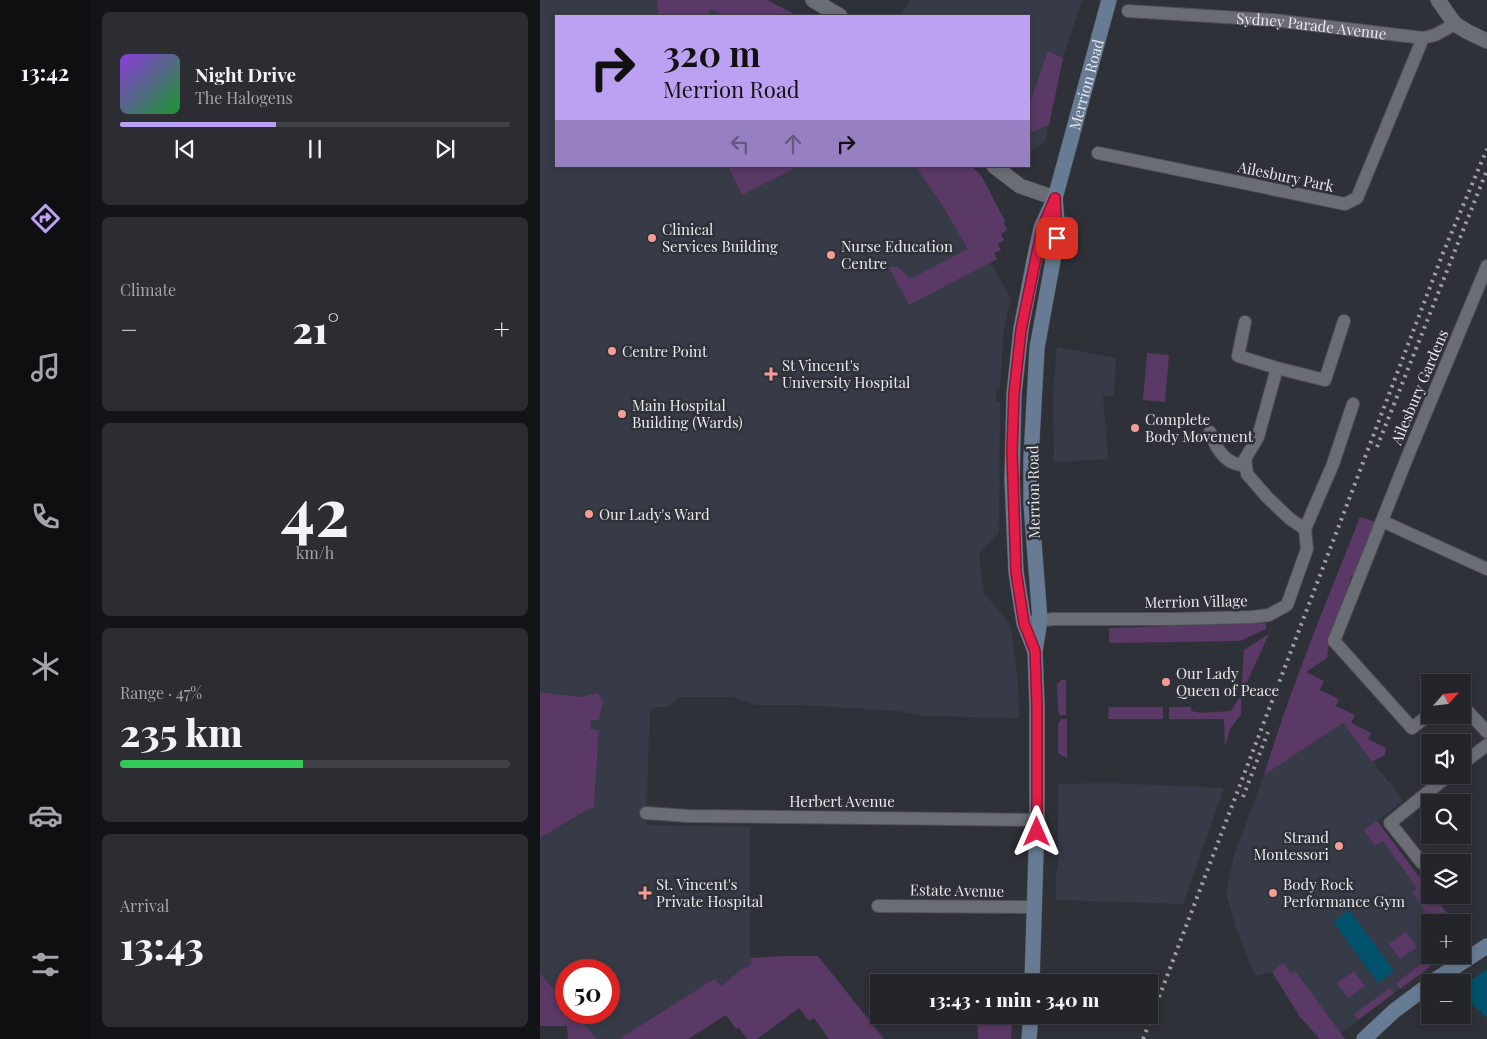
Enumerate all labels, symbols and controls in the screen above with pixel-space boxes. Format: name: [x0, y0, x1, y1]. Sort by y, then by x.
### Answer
street label: Sydney Parade Avenue: [1236, 8, 1388, 44]
text: 320 m: [663, 29, 761, 76]
icon: right: [580, 35, 645, 100]
street label: Merrion Road: [1064, 37, 1108, 132]
text: 13:42: [21, 57, 69, 87]
text: Night Drive: [195, 61, 296, 87]
text: Merrion Road: [663, 74, 800, 104]
text: The Halogens: [195, 87, 293, 108]
icon: left: [726, 130, 754, 158]
icon: ahead: [779, 130, 807, 158]
icon: right: [832, 130, 860, 158]
icon: previous: [171, 135, 199, 163]
icon: pause: [301, 135, 329, 163]
icon: next: [431, 135, 459, 163]
street label: Ailesbury Park: [1235, 156, 1337, 196]
icon: directions: [28, 201, 63, 236]
pin: [1036, 217, 1078, 259]
place label: Clinical Services Building: [662, 219, 778, 256]
icon: arrive: [1043, 224, 1071, 252]
marker: Clinical Services Building: [646, 232, 658, 244]
place label: Nurse Education Centre: [841, 236, 953, 273]
marker: Nurse Education Centre: [825, 249, 837, 261]
text: Climate: [120, 279, 176, 300]
text: 21°: [293, 303, 339, 354]
text: −: [120, 310, 138, 347]
text: +: [494, 310, 510, 347]
street label: Ailesbury Gardens: [1385, 326, 1452, 449]
place label: Centre Point: [622, 341, 708, 361]
marker: Centre Point: [606, 345, 618, 357]
icon: music: [28, 350, 63, 385]
place label: St Vincent's University Hospital: [782, 355, 910, 392]
marker: St Vincent's University Hospital: [764, 367, 778, 381]
place label: Main Hospital Building (Wards): [632, 395, 743, 432]
marker: Main Hospital Building (Wards): [616, 408, 628, 420]
place label: Complete Body Movement: [1145, 409, 1254, 446]
marker: Complete Body Movement: [1129, 422, 1141, 434]
street label: Merrion Road: [1022, 445, 1044, 539]
text: 42: [281, 466, 349, 552]
icon: phone: [28, 499, 63, 534]
place label: Our Lady's Ward: [599, 504, 710, 524]
marker: Our Lady's Ward: [583, 508, 595, 520]
text: km/h: [296, 542, 334, 563]
street label: Merrion Village: [1144, 590, 1248, 612]
icon: climate: [28, 649, 63, 684]
place label: Our Lady Queen of Peace: [1176, 663, 1279, 700]
north arrow: [1421, 674, 1471, 724]
map controls: [1421, 674, 1471, 1024]
marker: Our Lady Queen of Peace: [1160, 676, 1172, 688]
text: Range · 47%: [120, 682, 202, 703]
text: 235 km: [120, 706, 243, 757]
button: sound: [1421, 734, 1471, 784]
street label: Herbert Avenue: [789, 791, 895, 811]
button: search: [1421, 794, 1471, 844]
icon: car: [28, 798, 63, 833]
position arrow: [1010, 805, 1062, 857]
place label: Strand Montessori: [1253, 827, 1330, 864]
marker: Strand Montessori: [1333, 840, 1345, 852]
button: layers: [1421, 854, 1471, 904]
place label: St. Vincent's Private Hospital: [656, 874, 763, 911]
place label: Body Rock Performance Gym: [1283, 874, 1406, 911]
street label: Estate Avenue: [910, 879, 1004, 901]
marker: St. Vincent's Private Hospital: [638, 886, 652, 900]
marker: Body Rock Performance Gym: [1267, 887, 1279, 899]
text: Arrival: [120, 895, 169, 916]
button: +: [1421, 914, 1471, 964]
text: 13:43: [120, 919, 204, 970]
icon: filters: [28, 947, 63, 982]
speed limit sign: 50: [555, 959, 620, 1024]
button: −: [1421, 974, 1471, 1024]
text: 13:43 · 1 min · 340 m: [929, 986, 1099, 1012]

